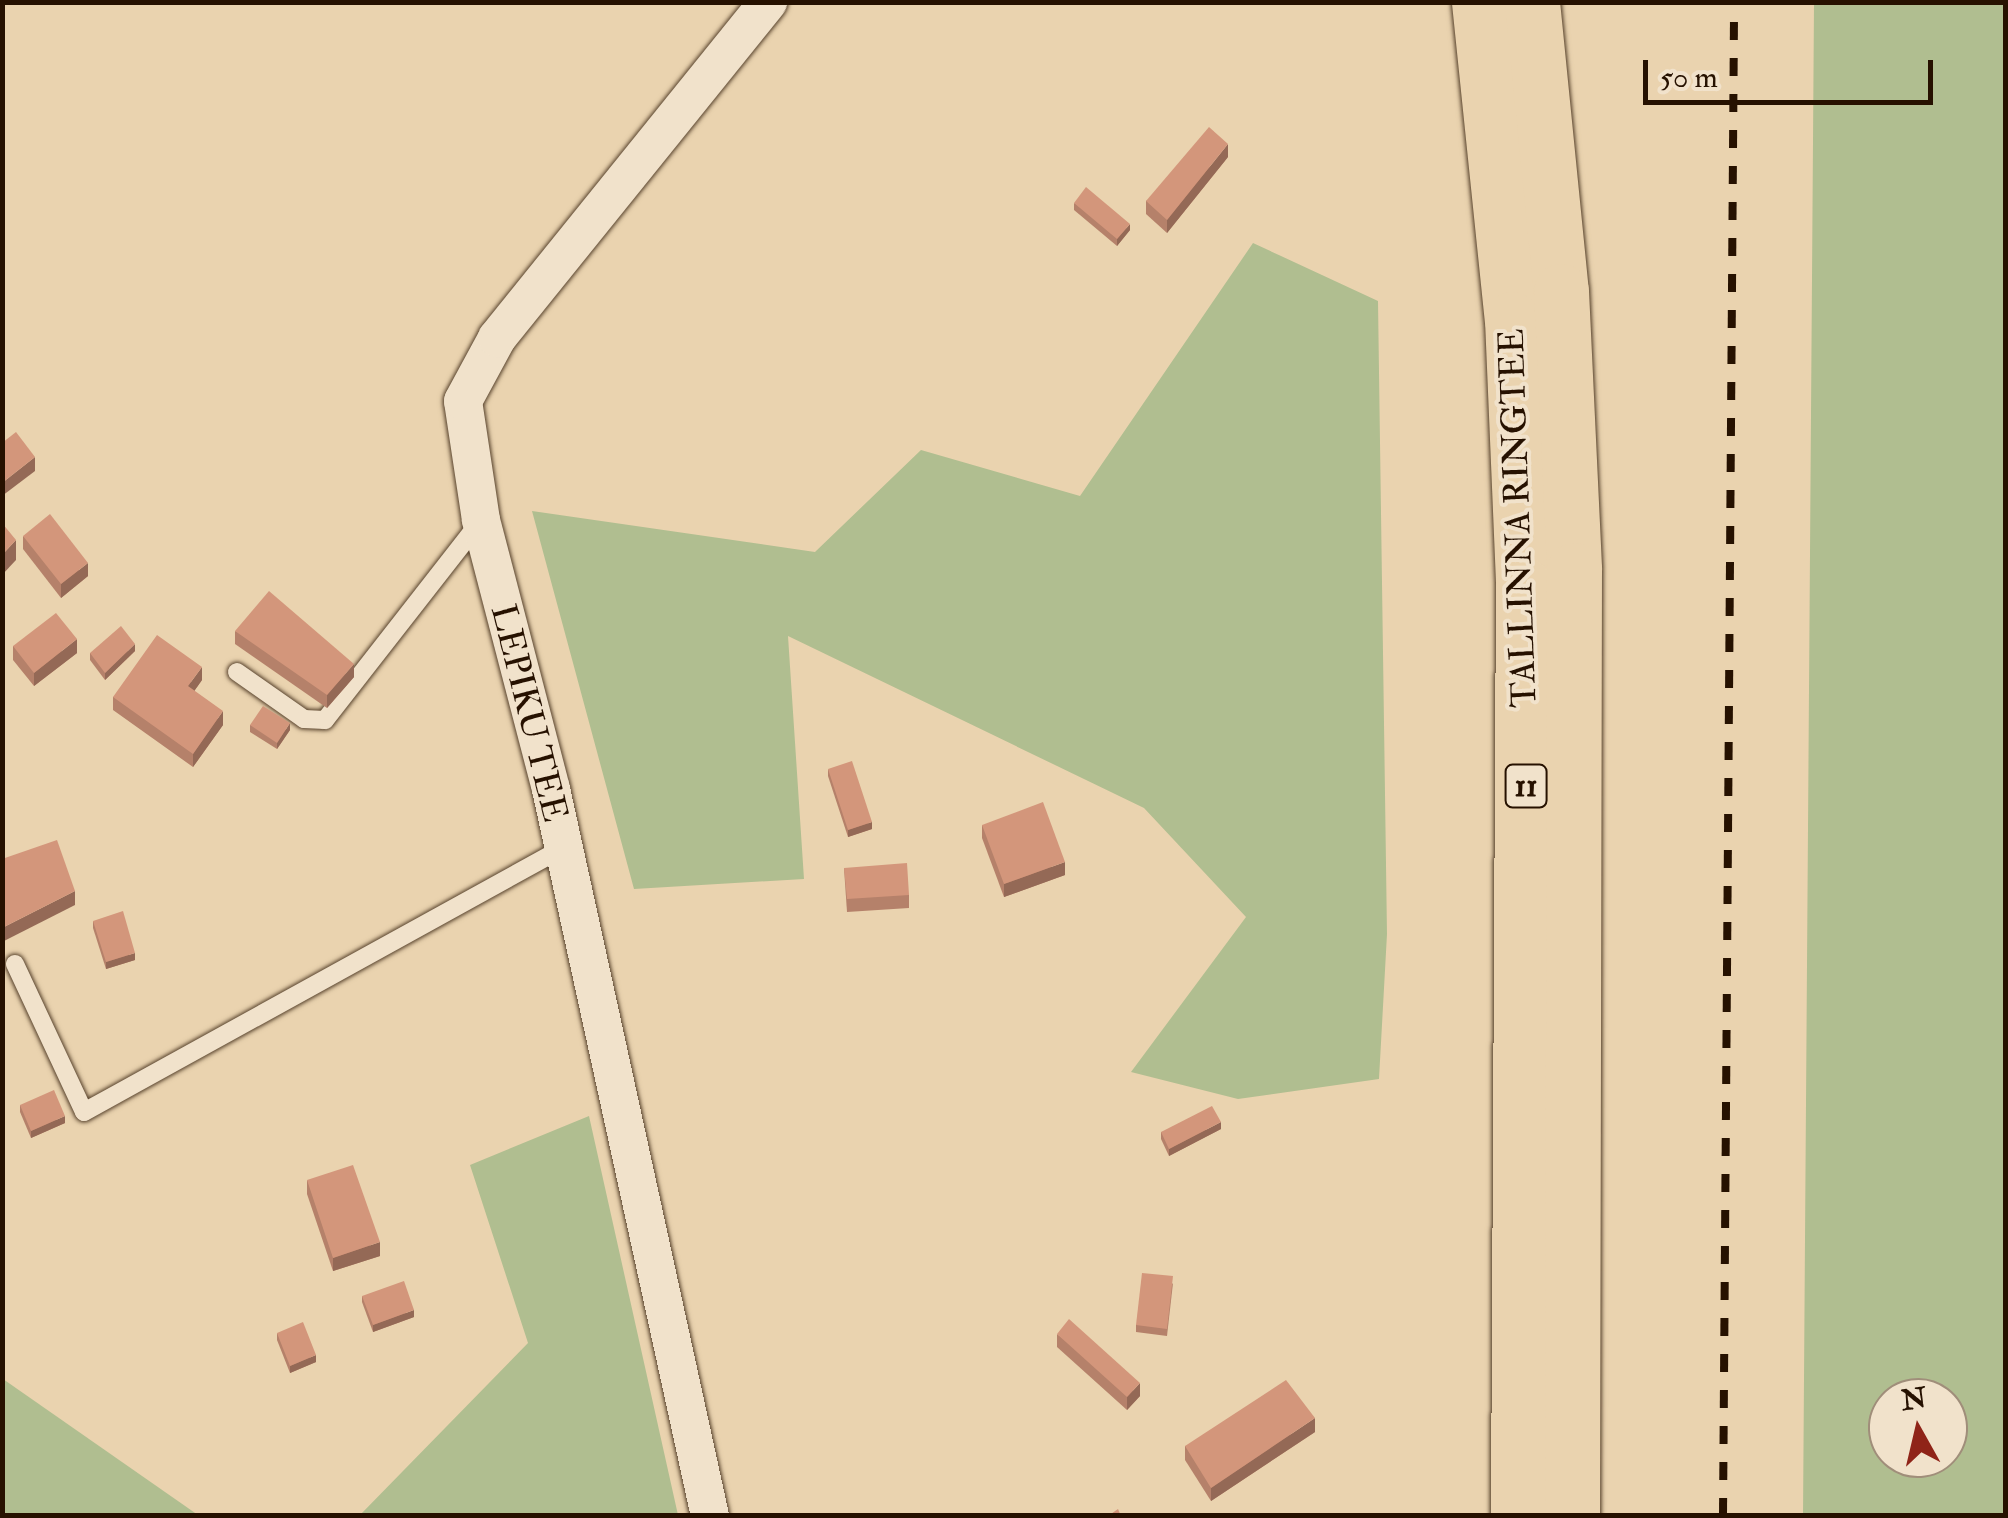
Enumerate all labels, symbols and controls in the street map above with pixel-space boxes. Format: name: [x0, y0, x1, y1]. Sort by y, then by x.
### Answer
scale bar: [1648, 40, 1938, 102]
text: 50 m: [1660, 59, 1718, 96]
street label: TALLINNA RINGTEE: [1490, 328, 1546, 708]
street label: LEPIKU TEE: [482, 600, 576, 826]
road number: 11: [1504, 759, 1548, 813]
north arrow: [1868, 1378, 1968, 1478]
text: N: [1899, 1381, 1929, 1419]

